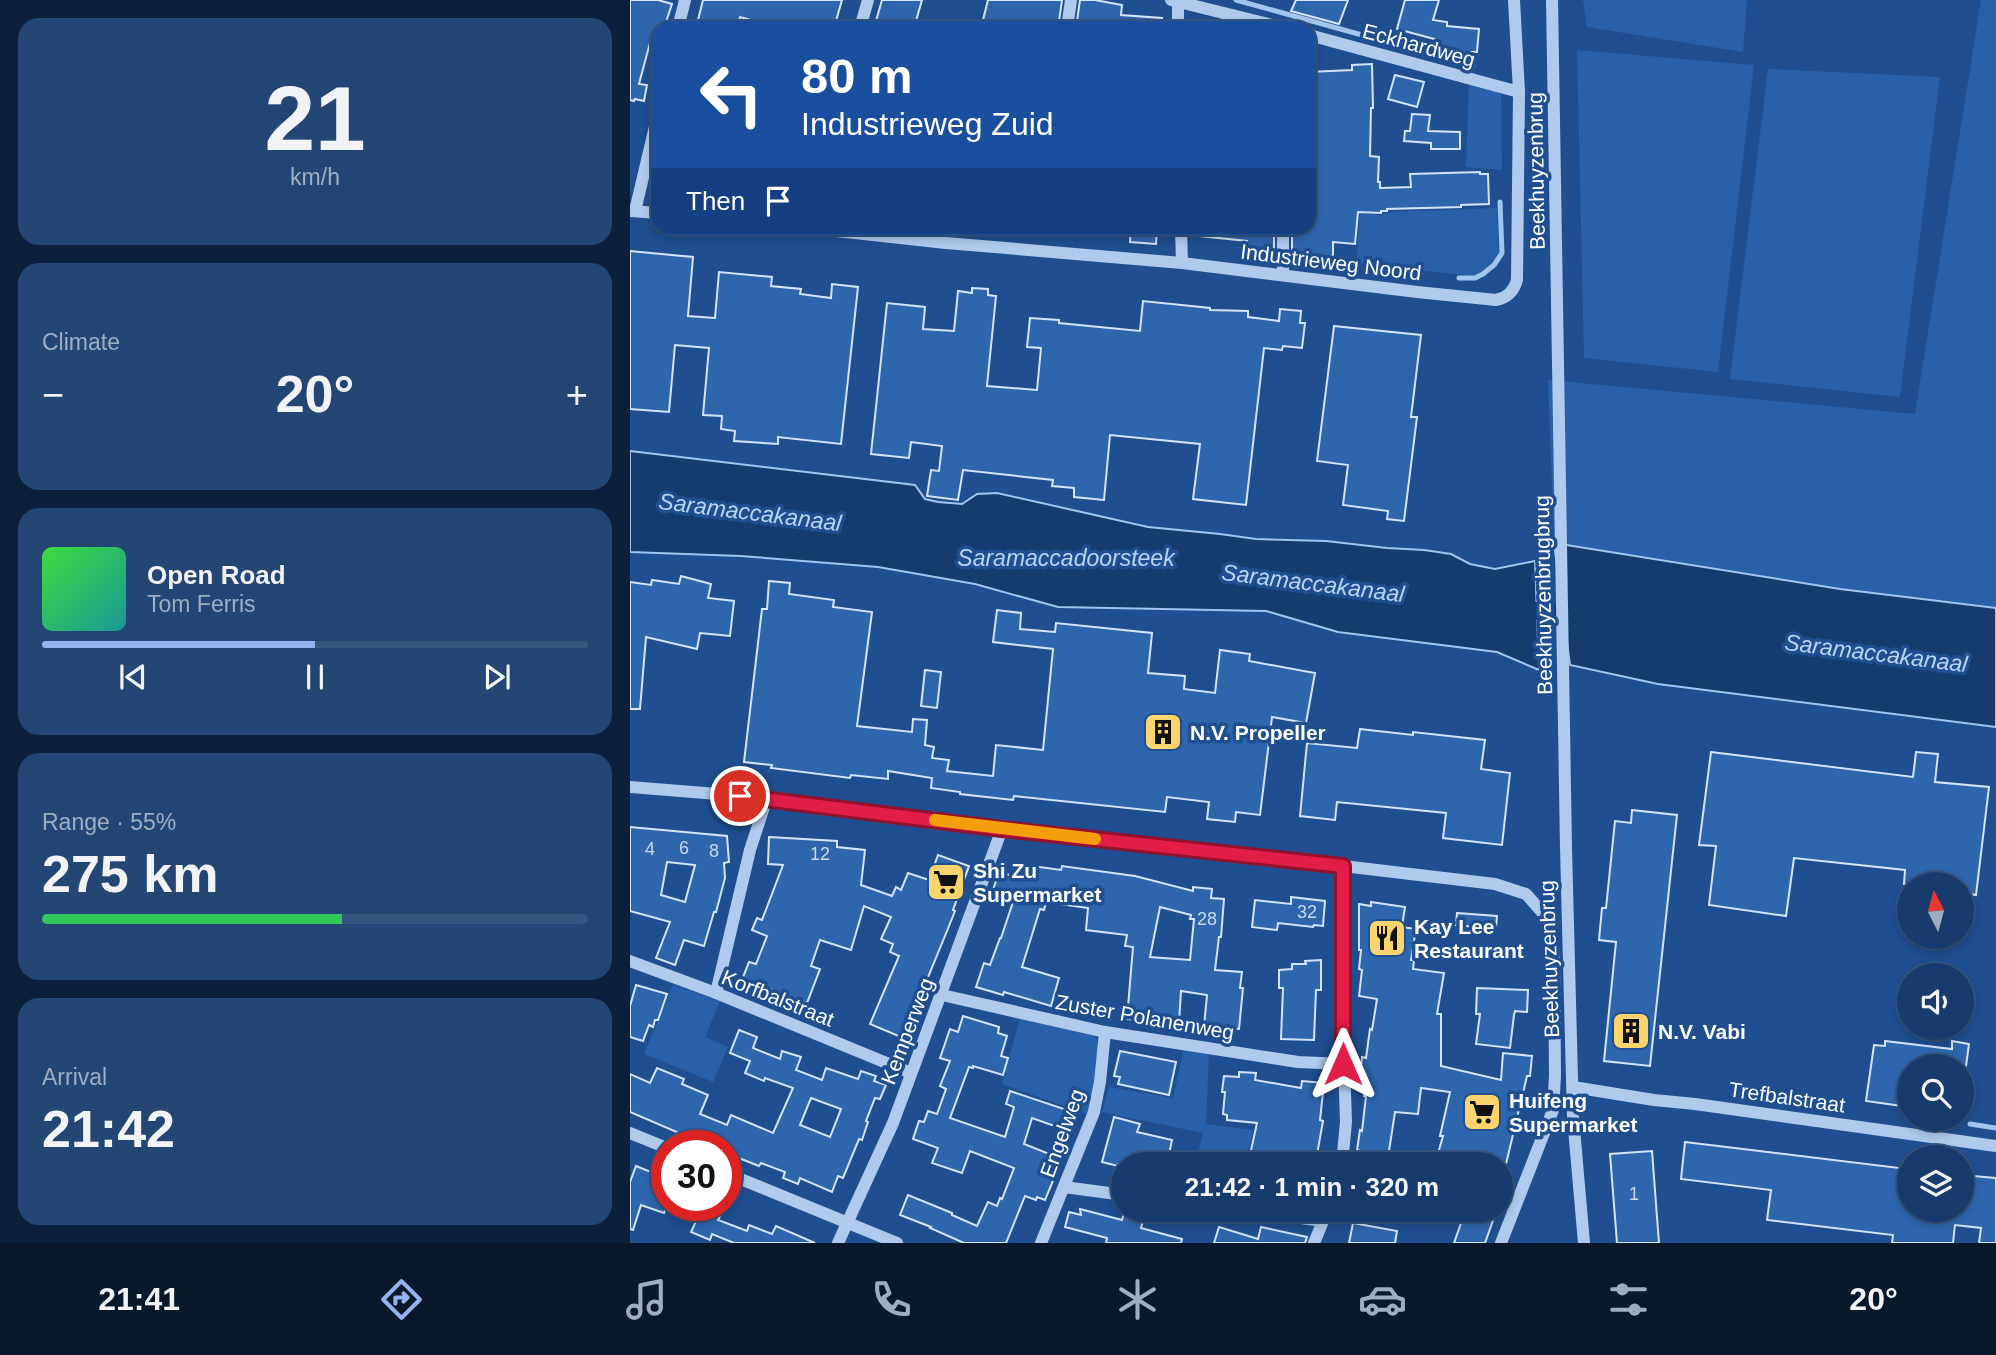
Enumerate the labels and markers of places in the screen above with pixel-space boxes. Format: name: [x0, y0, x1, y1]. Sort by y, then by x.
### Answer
building icon: N.V. Propeller: [1142, 711, 1184, 753]
place label: N.V. Propeller: [1190, 721, 1326, 744]
pin: [710, 766, 770, 826]
place label: Shi Zu Supermarket: [973, 859, 1101, 906]
supermarket icon: Shi Zu Supermarket: [925, 861, 967, 903]
place label: Kay Lee Restaurant: [1414, 915, 1524, 962]
restaurant icon: Kay Lee Restaurant: [1366, 917, 1408, 959]
building icon: N.V. Vabi: [1610, 1010, 1652, 1052]
place label: N.V. Vabi: [1658, 1020, 1746, 1043]
place label: Huifeng Supermarket: [1509, 1089, 1637, 1136]
supermarket icon: Huifeng Supermarket: [1461, 1091, 1503, 1133]

